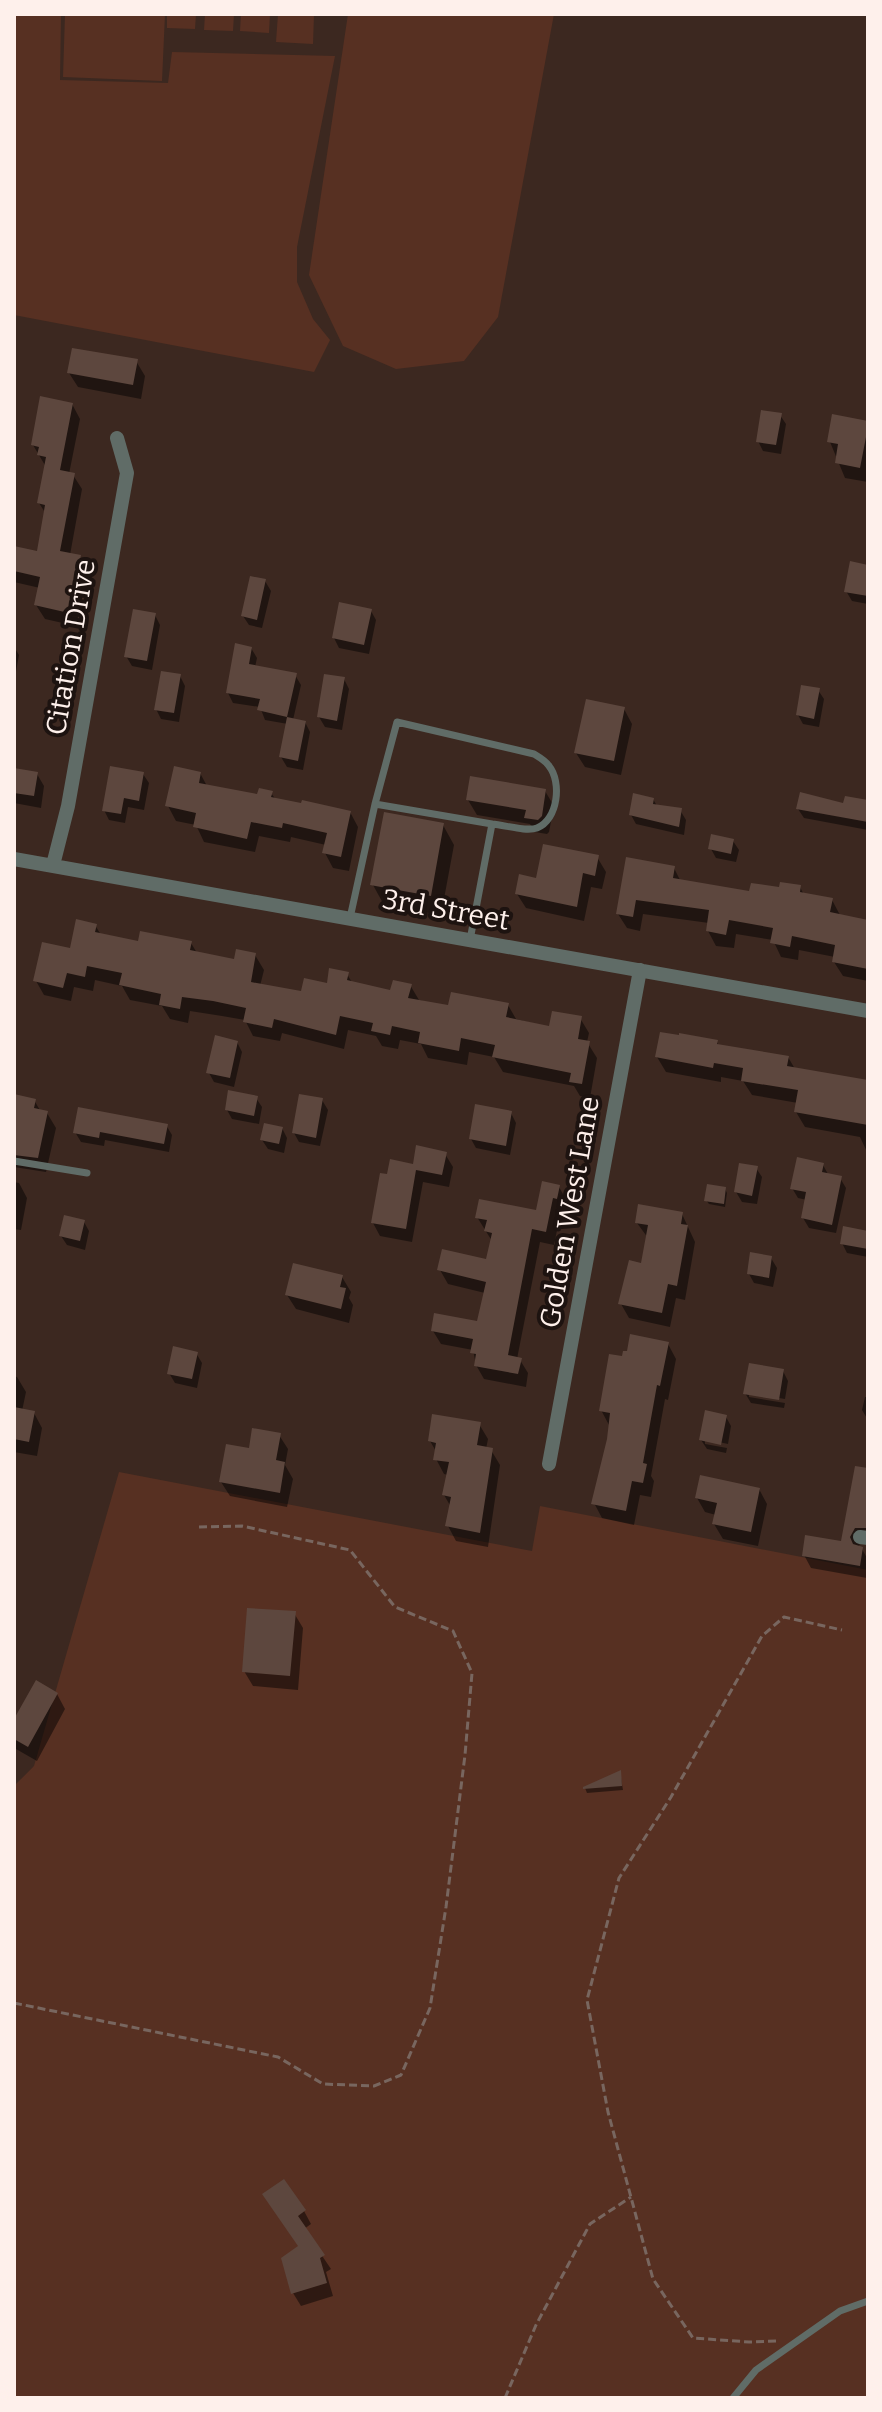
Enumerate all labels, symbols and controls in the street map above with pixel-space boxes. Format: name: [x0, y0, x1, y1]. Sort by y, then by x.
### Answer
street label: Citation Drive: [39, 557, 102, 737]
street label: 3rd Street: [380, 882, 512, 937]
street label: Golden West Lane: [533, 1094, 606, 1330]

